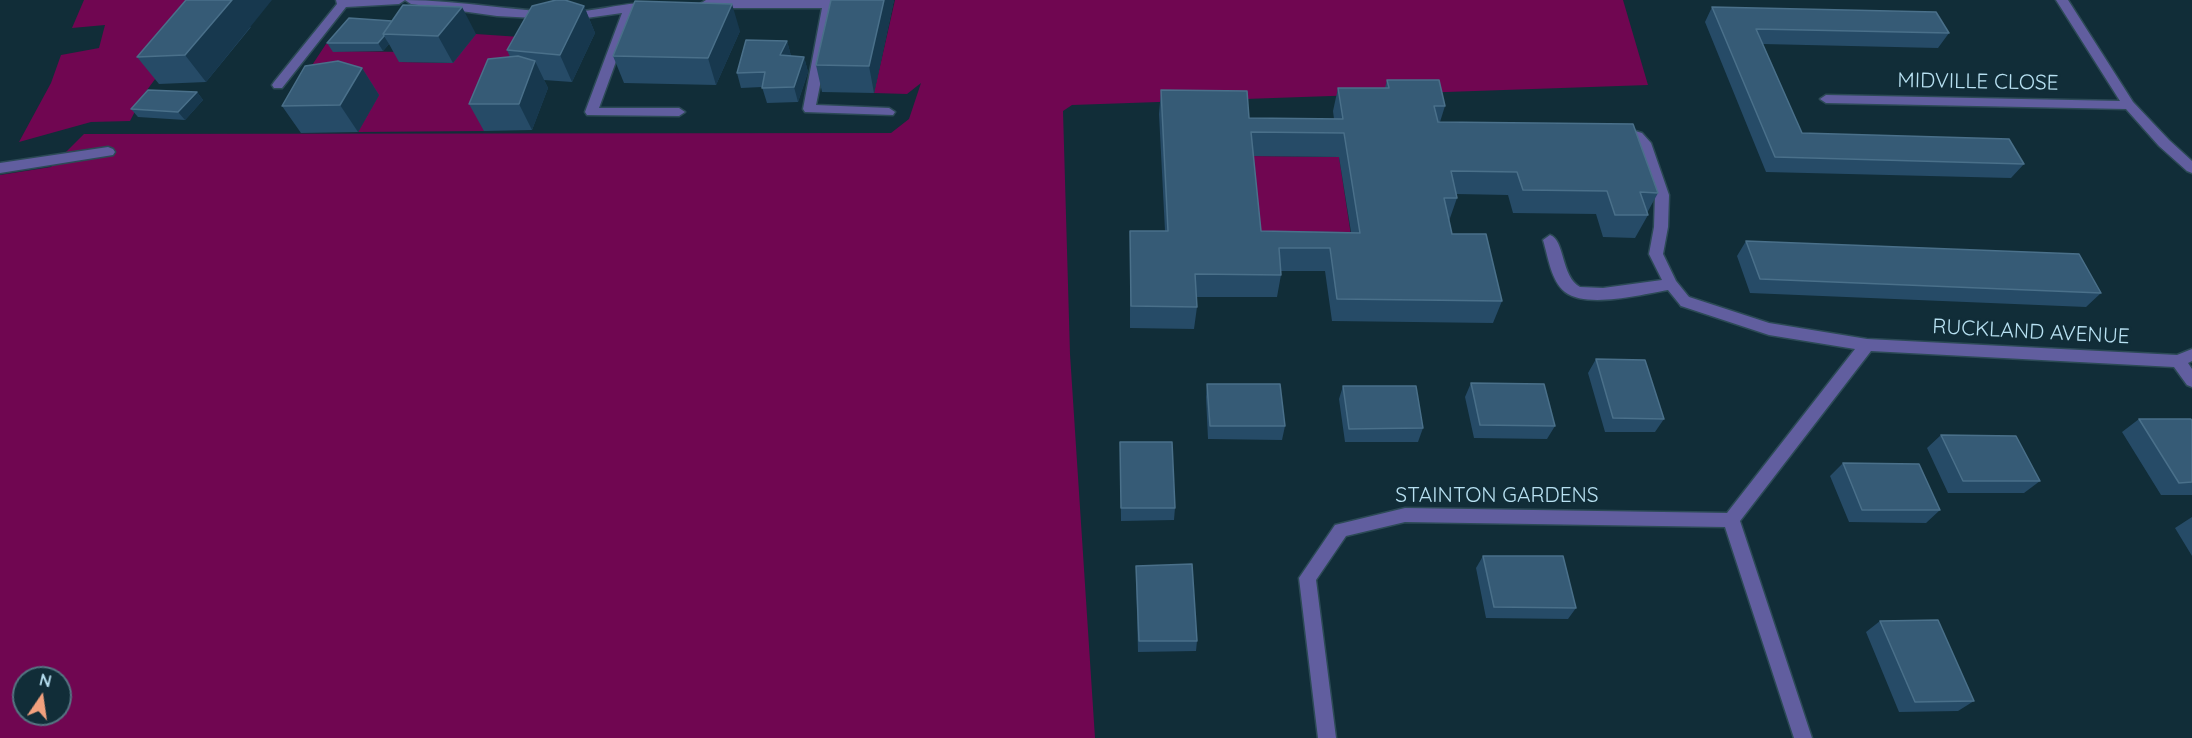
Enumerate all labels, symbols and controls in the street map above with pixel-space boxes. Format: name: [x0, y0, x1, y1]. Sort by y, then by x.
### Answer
street label: MIDVILLE CLOSE: [1897, 68, 2059, 96]
street label: RUCKLAND AVENUE: [1932, 314, 2130, 350]
street label: STAINTON GARDENS: [1395, 483, 1599, 509]
north arrow: [12, 666, 72, 726]
text: N: [38, 669, 54, 691]

